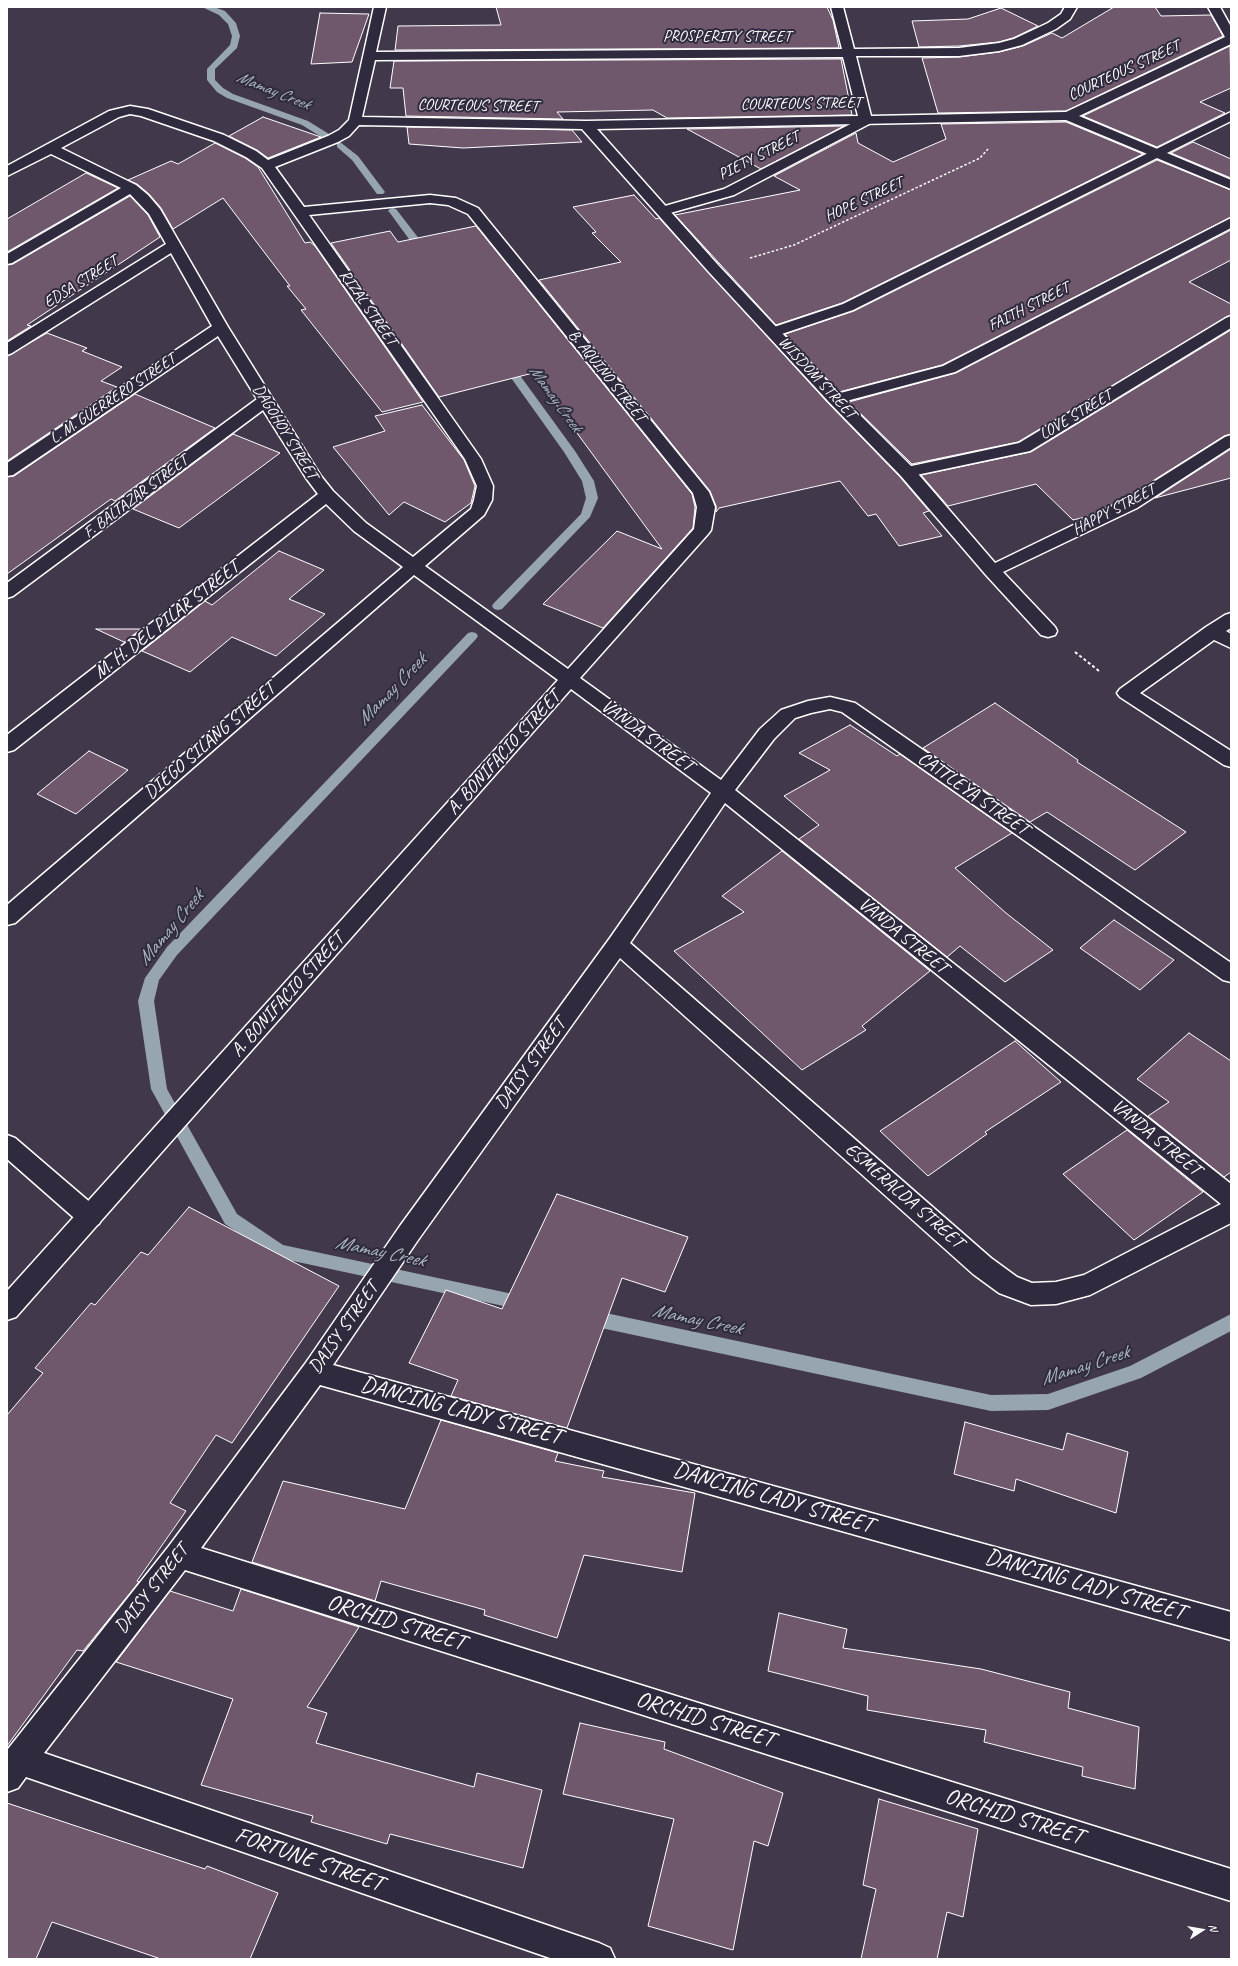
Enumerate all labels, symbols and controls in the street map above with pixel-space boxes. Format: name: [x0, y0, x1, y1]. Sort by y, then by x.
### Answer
street label: PROSPERITY STREET: [663, 27, 791, 47]
street label: COURTEOUS STREET: [1065, 37, 1183, 105]
water label: Mamay Creek: [233, 67, 313, 115]
street label: COURTEOUS STREET: [740, 93, 862, 115]
street label: COURTEOUS STREET: [417, 95, 539, 117]
street label: PIETY STREET: [715, 127, 803, 185]
street label: HOPE STREET: [822, 173, 906, 227]
street label: EDSA STREET: [40, 252, 122, 312]
street label: RIZAL STREET: [335, 266, 401, 350]
street label: FAITH STREET: [985, 278, 1073, 336]
street label: B. AQUINO STREET: [564, 326, 650, 426]
street label: WISDOM STREET: [774, 333, 860, 423]
street label: L. M. GUERRERO STREET: [46, 350, 180, 448]
water label: Mamay Creek: [524, 362, 586, 436]
street label: DAGOHOY STREET: [248, 381, 322, 483]
street label: LOVE STREET: [1036, 386, 1116, 444]
street label: F. BALTAZAR STREET: [80, 451, 192, 543]
street label: HAPPY STREET: [1069, 480, 1159, 540]
street label: M. H. DEL PILAR STREET: [90, 556, 244, 684]
water label: Mamay Creek: [352, 649, 432, 731]
street label: DIEGO SILANG STREET: [140, 678, 280, 804]
street label: A. BONIFACIO STREET: [442, 686, 566, 820]
street label: VANDA STREET: [596, 695, 698, 777]
street label: CATTLEYA STREET: [913, 747, 1033, 841]
water label: Mamay Creek: [133, 885, 209, 971]
street label: VANDA STREET: [853, 893, 953, 979]
street label: A. BONIFACIO STREET: [226, 928, 350, 1062]
street label: DAISY STREET: [490, 1014, 572, 1114]
street label: VANDA STREET: [1106, 1095, 1206, 1181]
street label: ESMERALDA STREET: [840, 1138, 968, 1254]
water label: Mamay Creek: [333, 1231, 427, 1273]
street label: DAISY STREET: [304, 1278, 384, 1378]
water label: Mamay Creek: [650, 1299, 744, 1341]
water label: Mamay Creek: [1038, 1341, 1132, 1391]
street label: DANCING LADY STREET: [357, 1371, 565, 1451]
street label: DANCING LADY STREET: [670, 1456, 876, 1540]
street label: DAISY STREET: [110, 1540, 194, 1638]
street label: DANCING LADY STREET: [982, 1543, 1188, 1627]
street label: ORCHID STREET: [323, 1589, 469, 1657]
street label: ORCHID STREET: [632, 1686, 778, 1754]
street label: ORCHID STREET: [941, 1783, 1087, 1851]
street label: FORTUNE STREET: [231, 1822, 387, 1898]
north arrow: [1182, 1910, 1222, 1950]
text: N: [1206, 1923, 1221, 1932]

